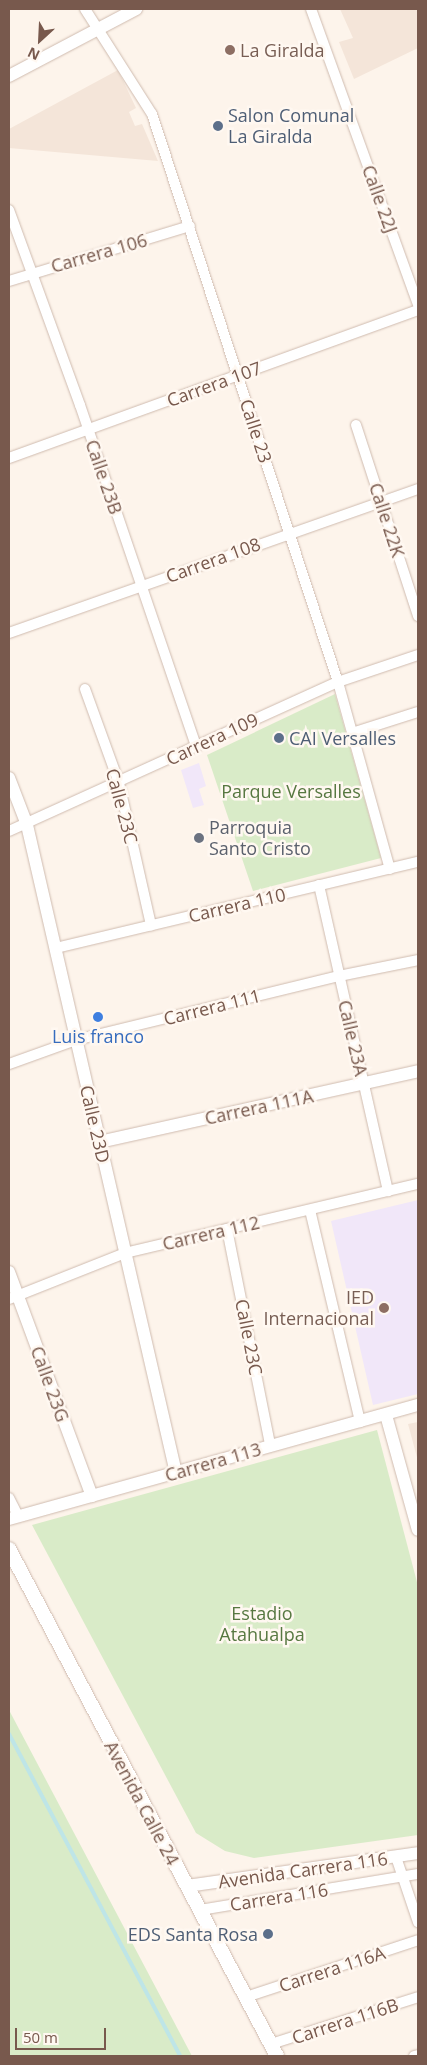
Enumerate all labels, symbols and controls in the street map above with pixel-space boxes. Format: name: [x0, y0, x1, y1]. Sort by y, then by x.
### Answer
north arrow: [15, 15, 65, 65]
place label: La Giralda: [240, 39, 325, 61]
text: N: [24, 43, 43, 65]
marker: La Giralda: [224, 44, 236, 56]
place label: Salon Comunal La Giralda: [228, 105, 354, 148]
marker: Salon Comunal La Giralda: [212, 120, 224, 132]
street label: Calle 22J: [358, 162, 402, 236]
street label: Carrera 106: [48, 229, 150, 277]
street label: Carrera 107: [164, 357, 264, 411]
street label: Calle 23: [236, 396, 276, 466]
street label: Calle 23B: [81, 437, 127, 517]
street label: Calle 22K: [365, 480, 409, 560]
street label: Carrera 108: [163, 533, 263, 587]
street label: Carrera 109: [163, 708, 261, 770]
place label: CAI Versalles: [289, 727, 396, 749]
marker: CAI Versalles: [273, 732, 285, 744]
street label: Calle 23C: [102, 766, 142, 846]
park label: Parque Versalles: [221, 780, 361, 802]
place label: Parroquia Santo Cristo: [209, 817, 311, 860]
marker: Parroquia Santo Cristo: [193, 832, 205, 844]
street label: Carrera 110: [186, 883, 288, 927]
street label: Carrera 111: [161, 985, 263, 1029]
street label: Calle 23A: [334, 998, 372, 1078]
marker: Luis franco: [92, 1011, 104, 1023]
place label: Luis franco: [52, 1025, 144, 1047]
street label: Calle 23D: [76, 1083, 114, 1165]
street label: Carrera 111A: [203, 1085, 315, 1129]
street label: Carrera 112: [160, 1211, 262, 1255]
place label: IED Internacional: [263, 1287, 374, 1330]
street label: Calle 23C: [231, 1297, 267, 1377]
marker: IED Internacional: [378, 1302, 390, 1314]
street label: Calle 23G: [26, 1343, 74, 1425]
street label: Carrera 113: [162, 1438, 264, 1486]
park label: Estadio Atahualpa: [219, 1603, 305, 1646]
street label: Avenida Calle 24: [100, 1737, 184, 1869]
street label: Avenida Carrera 116: [217, 1847, 389, 1893]
street label: Carrera 116: [228, 1879, 330, 1915]
place label: EDS Santa Rosa: [128, 1923, 258, 1945]
marker: EDS Santa Rosa: [262, 1928, 274, 1940]
street label: Carrera 116A: [276, 1942, 388, 1996]
street label: Carrera 116B: [289, 1994, 401, 2048]
scale bar: [18, 2018, 109, 2050]
text: 50 m: [23, 2027, 58, 2047]

